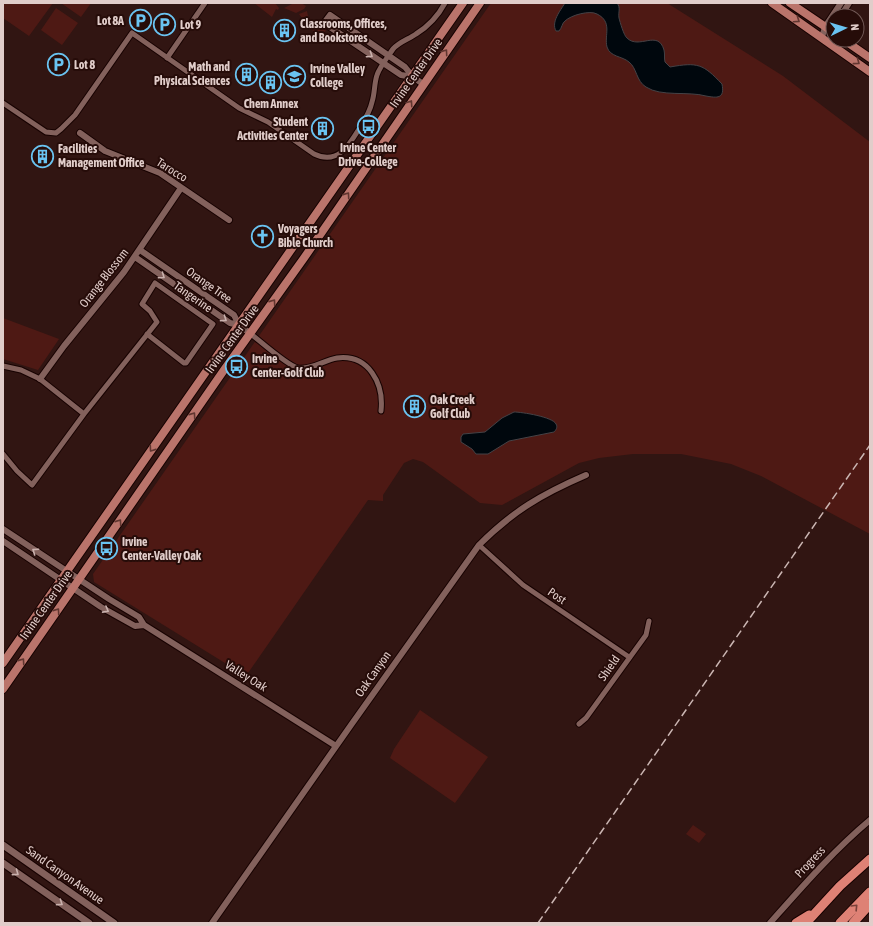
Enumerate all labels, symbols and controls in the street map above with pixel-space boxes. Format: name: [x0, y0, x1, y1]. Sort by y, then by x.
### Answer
parking icon: Lot 8A: [127, 8, 153, 34]
north arrow: [825, 8, 865, 48]
parking icon: Lot 9: [151, 12, 177, 38]
place label: Lot 8A: [97, 14, 124, 28]
one-way arrow: [793, 15, 800, 22]
place label: Classrooms, Offices, and Bookstores: [300, 17, 387, 45]
place label: Lot 9: [180, 18, 201, 32]
building icon: Classrooms, Offices, and Bookstores: [271, 18, 297, 44]
text: N: [849, 23, 861, 31]
street label: Irvine Center Drive: [387, 36, 445, 110]
one-way arrow: [440, 49, 448, 56]
one-way arrow: [366, 50, 373, 58]
parking icon: Lot 8: [45, 52, 71, 78]
place label: Lot 8: [74, 58, 95, 72]
one-way arrow: [853, 58, 860, 65]
place label: Math and Physical Sciences: [154, 60, 231, 88]
building icon: Math and Physical Sciences: [233, 61, 259, 87]
place label: Irvine Valley College: [310, 62, 365, 90]
school or university icon: Irvine Valley College: [281, 63, 307, 89]
building icon: Chem Annex: [258, 70, 284, 96]
place label: Chem Annex: [244, 97, 298, 111]
one-way arrow: [405, 100, 412, 107]
bus stop icon: Irvine Center Drive-College: [355, 114, 381, 140]
place label: Student Activities Center: [236, 115, 309, 143]
building icon: Student Activities Center: [310, 116, 336, 142]
place label: Irvine Center Drive-College: [338, 141, 398, 169]
place label: Facilities Management Office: [58, 142, 145, 170]
building icon: Facilities Management Office: [29, 143, 55, 169]
street label: Tarocco: [154, 155, 190, 185]
one-way arrow: [342, 192, 350, 199]
place label: Voyagers Bible Church: [277, 222, 333, 250]
church icon: Voyagers Bible Church: [249, 223, 275, 249]
street label: Orange Blossom: [77, 246, 131, 310]
street label: Orange Tree: [183, 264, 235, 306]
one-way arrow: [158, 271, 165, 279]
street label: Tangerine: [171, 279, 215, 315]
one-way arrow: [268, 299, 275, 306]
street label: Irvine Center Drive: [202, 302, 262, 376]
one-way arrow: [220, 314, 227, 321]
place label: Irvine Center-Golf Club: [252, 352, 325, 380]
bus stop icon: Irvine Center-Golf Club: [224, 353, 250, 379]
place label: Oak Creek Golf Club: [430, 393, 475, 421]
building icon: Oak Creek Golf Club: [402, 394, 428, 420]
one-way arrow: [188, 412, 195, 419]
one-way arrow: [149, 445, 157, 452]
one-way arrow: [114, 519, 121, 526]
place label: Irvine Center-Valley Oak: [122, 535, 202, 563]
bus stop icon: Irvine Center-Valley Oak: [93, 536, 119, 562]
one-way arrow: [32, 548, 39, 555]
street label: Irvine Center Drive: [17, 568, 75, 642]
street label: Post: [545, 585, 569, 607]
one-way arrow: [101, 605, 109, 612]
one-way arrow: [52, 608, 59, 615]
street label: Oak Canyon: [352, 648, 394, 700]
street label: Shield: [595, 653, 623, 683]
one-way arrow: [17, 658, 25, 665]
street label: Valley Oak: [222, 658, 270, 695]
street label: Sand Canyon Avenue: [23, 843, 107, 907]
street label: Progress: [792, 843, 828, 881]
one-way arrow: [12, 868, 19, 875]
one-way arrow: [56, 899, 63, 906]
one-way arrow: [850, 904, 858, 912]

